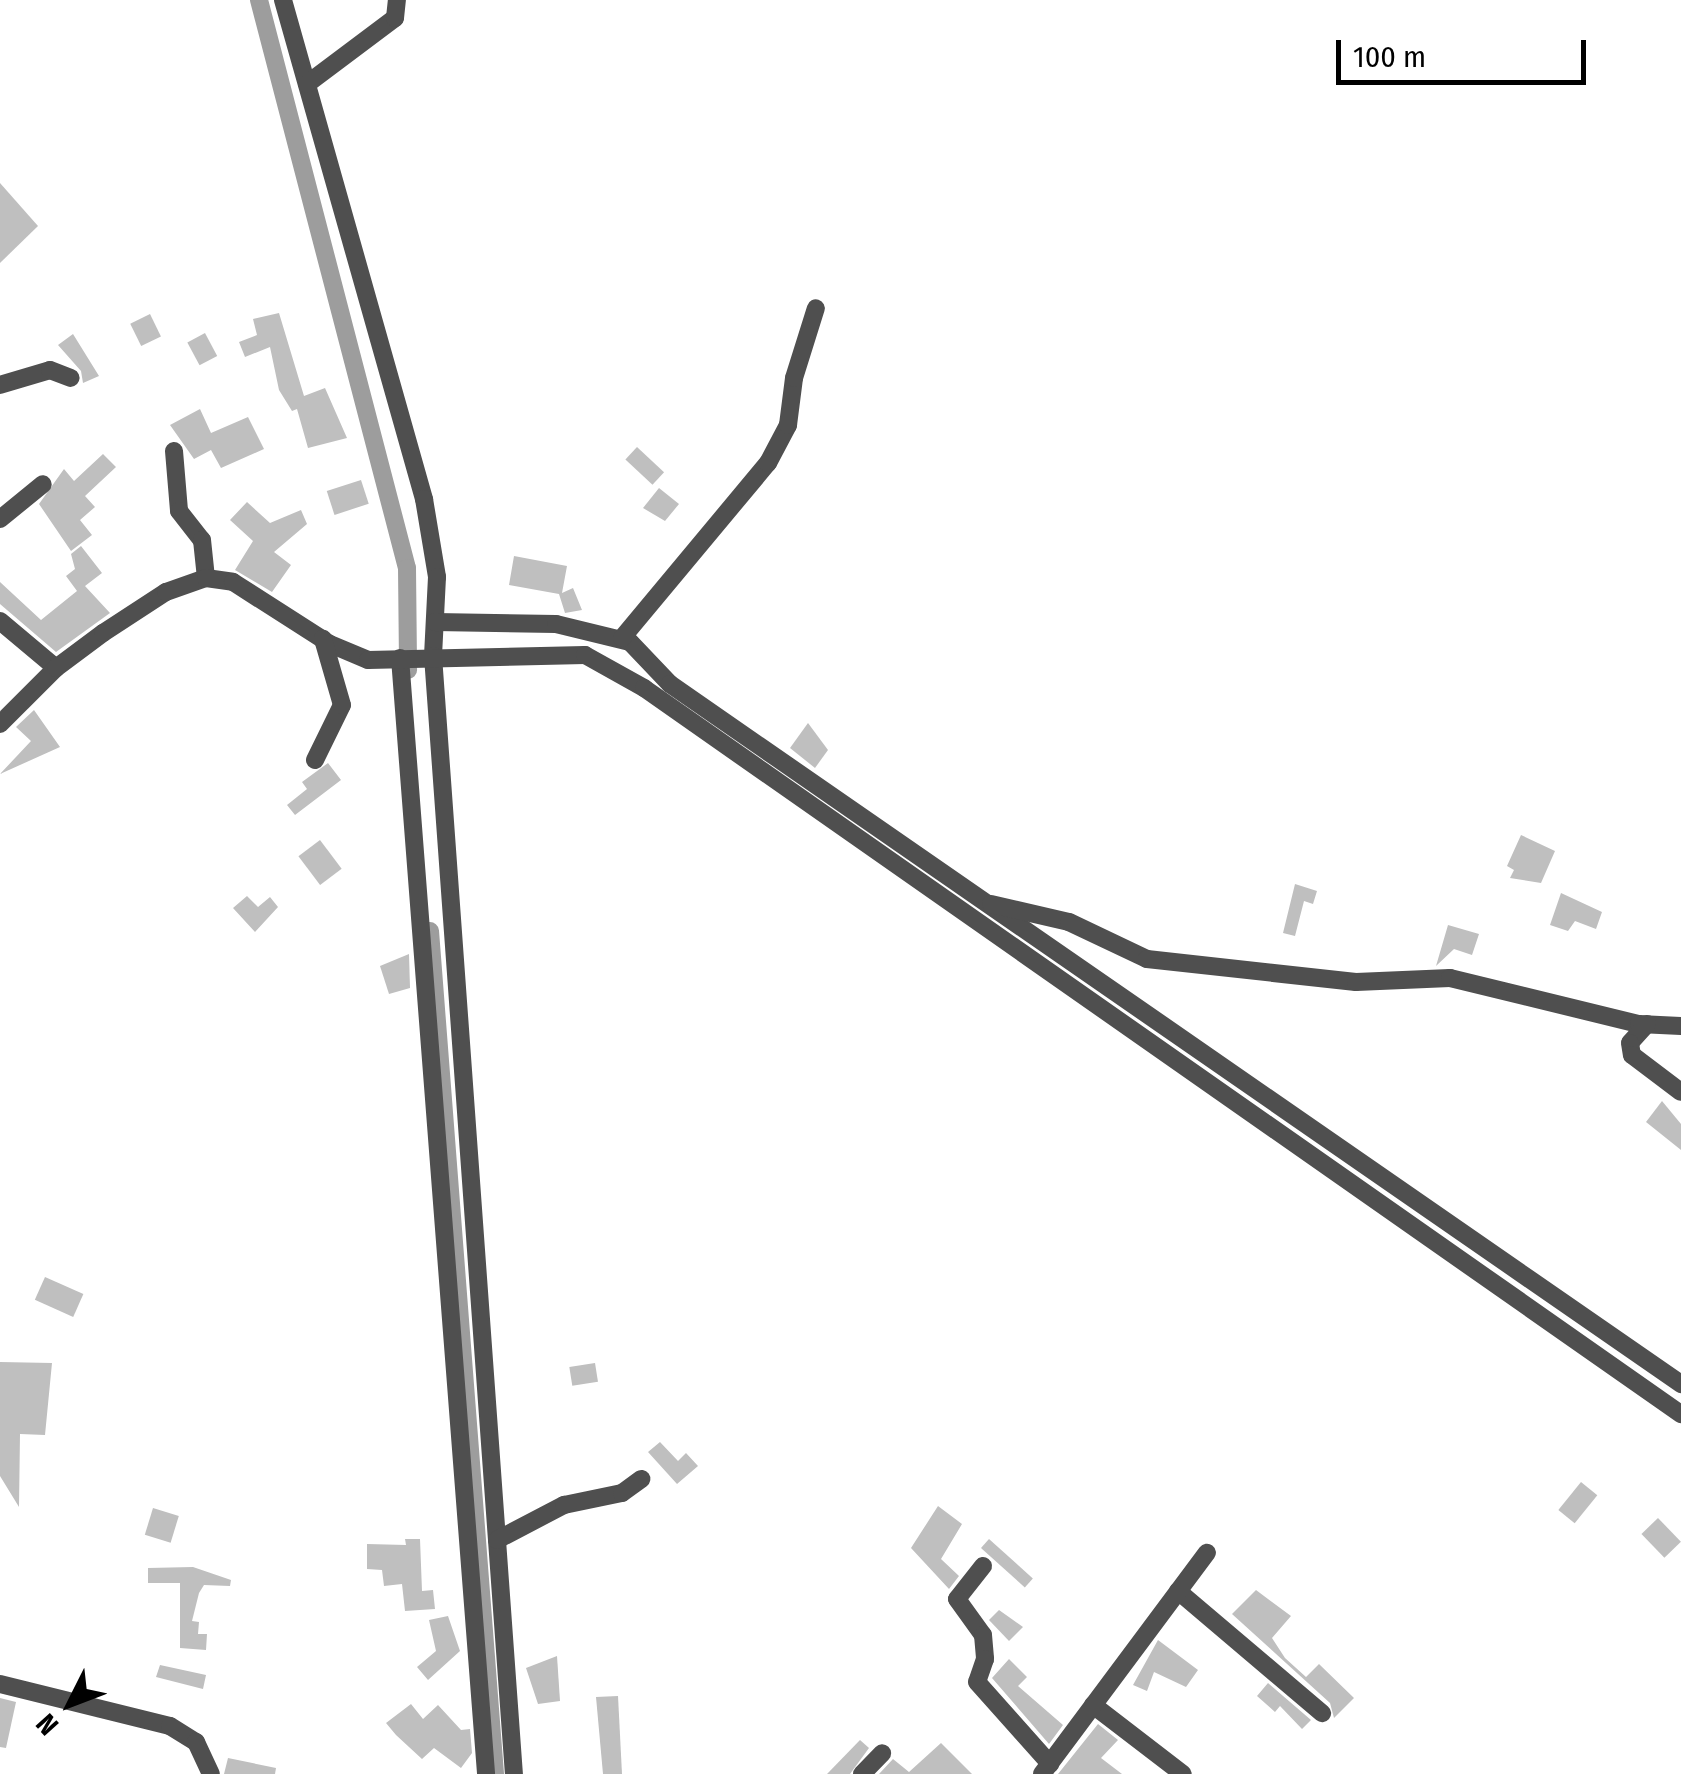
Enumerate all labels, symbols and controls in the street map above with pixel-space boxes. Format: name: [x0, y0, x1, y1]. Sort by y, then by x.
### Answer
scale bar: [1341, 20, 1591, 82]
text: 100 m: [1353, 39, 1426, 75]
north arrow: [20, 1654, 120, 1754]
text: N: [29, 1707, 65, 1742]

